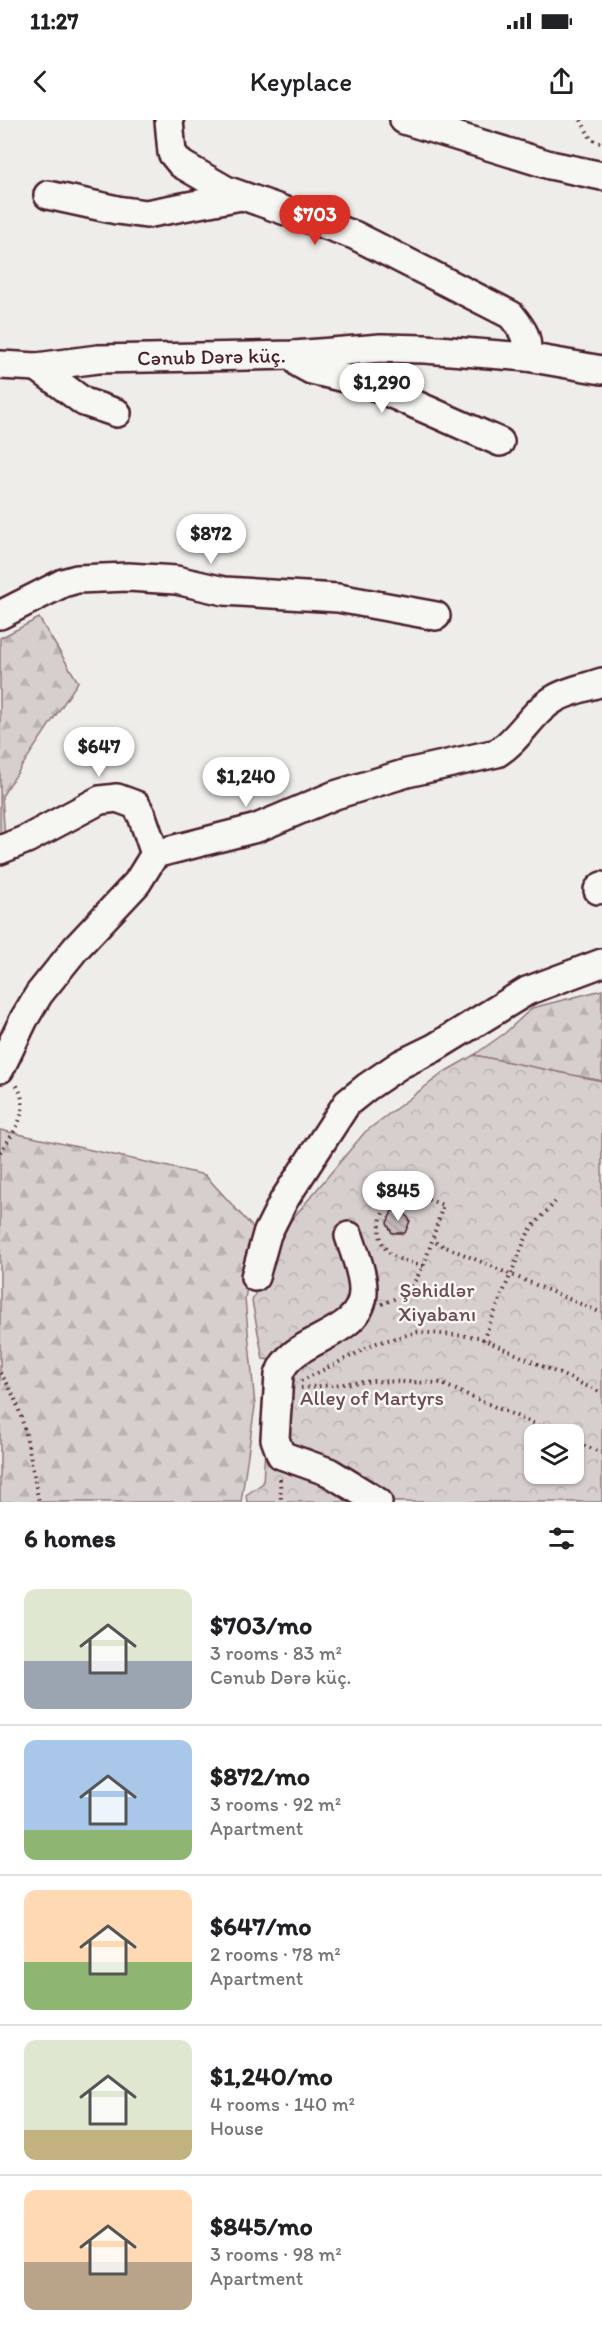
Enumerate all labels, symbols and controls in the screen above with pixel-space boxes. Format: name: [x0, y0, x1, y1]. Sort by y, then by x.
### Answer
text: 11:27: [30, 8, 78, 35]
icon: back: [24, 65, 57, 98]
text: Keyplace: [250, 65, 352, 98]
icon: share: [545, 65, 578, 98]
pin: $703: [279, 195, 351, 246]
text: $703: [293, 202, 337, 226]
street label: Cənub Dərə küç.: [137, 342, 286, 370]
pin: $1,290: [333, 363, 431, 414]
text: $1,290: [353, 370, 411, 394]
pin: $872: [175, 514, 247, 565]
text: $872: [190, 521, 232, 545]
pin: $647: [63, 727, 135, 778]
text: $647: [78, 734, 120, 758]
pin: $1,240: [197, 757, 295, 808]
text: $1,240: [216, 764, 276, 788]
pin: $845: [362, 1171, 434, 1222]
text: $845: [376, 1178, 420, 1202]
park label: Şəhidlər Xiyabanı: [398, 1277, 476, 1326]
park label: Alley of Martyrs: [300, 1385, 444, 1410]
map controls: [524, 1424, 584, 1484]
button: layers: [524, 1424, 584, 1484]
text: 6 homes: [24, 1522, 116, 1554]
icon: filters: [545, 1522, 578, 1555]
text: $703/mo: [210, 1609, 312, 1641]
icon: home: [72, 1613, 144, 1685]
text: 3 rooms · 83 m²: [210, 1641, 342, 1665]
text: Cənub Dərə küç.: [210, 1665, 351, 1689]
text: $872/mo: [210, 1760, 310, 1792]
icon: home: [72, 1764, 144, 1836]
text: 3 rooms · 92 m²: [210, 1792, 341, 1816]
text: Apartment: [210, 1816, 303, 1840]
text: $647/mo: [210, 1910, 311, 1942]
icon: home: [72, 1914, 144, 1986]
text: 2 rooms · 78 m²: [210, 1942, 341, 1966]
text: Apartment: [210, 1966, 303, 1990]
text: $1,240/mo: [210, 2060, 333, 2092]
icon: home: [72, 2064, 144, 2136]
text: 4 rooms · 140 m²: [210, 2092, 355, 2116]
text: House: [210, 2116, 264, 2140]
text: $845/mo: [210, 2210, 313, 2242]
icon: home: [72, 2214, 144, 2286]
text: 3 rooms · 98 m²: [210, 2242, 342, 2266]
text: Apartment: [210, 2266, 303, 2290]

